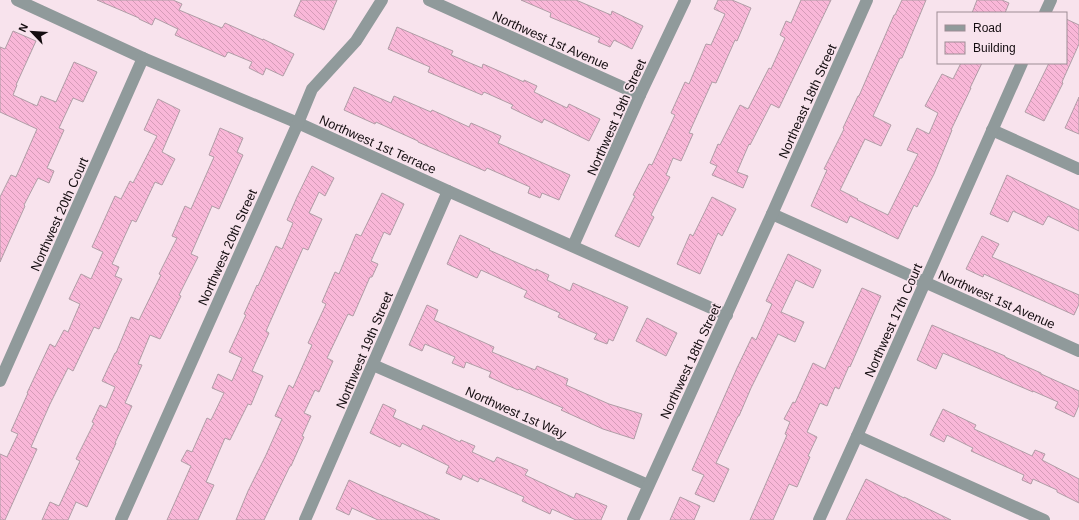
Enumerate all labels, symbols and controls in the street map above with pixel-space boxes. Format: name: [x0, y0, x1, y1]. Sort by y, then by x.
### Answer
street label: Northwest 1st Avenue: [490, 8, 612, 73]
north arrow: [12, 12, 52, 52]
legend: [937, 12, 1067, 64]
text: Road: [973, 21, 1002, 35]
text: N: [16, 22, 30, 34]
street label: Northeast 18th Street: [775, 41, 840, 161]
text: Building: [973, 41, 1016, 55]
street label: Northwest 19th Street: [584, 56, 649, 178]
street label: Northwest 1st Terrace: [317, 112, 438, 177]
street label: Northwest 20th Court: [28, 155, 91, 273]
street label: Northwest 20th Street: [195, 186, 260, 308]
street label: Northwest 17th Court: [862, 261, 925, 379]
street label: Northwest 1st Avenue: [936, 267, 1058, 332]
street label: Northwest 19th Street: [333, 289, 396, 411]
street label: Northwest 18th Street: [657, 301, 724, 421]
street label: Northwest 1st Way: [463, 384, 569, 442]

